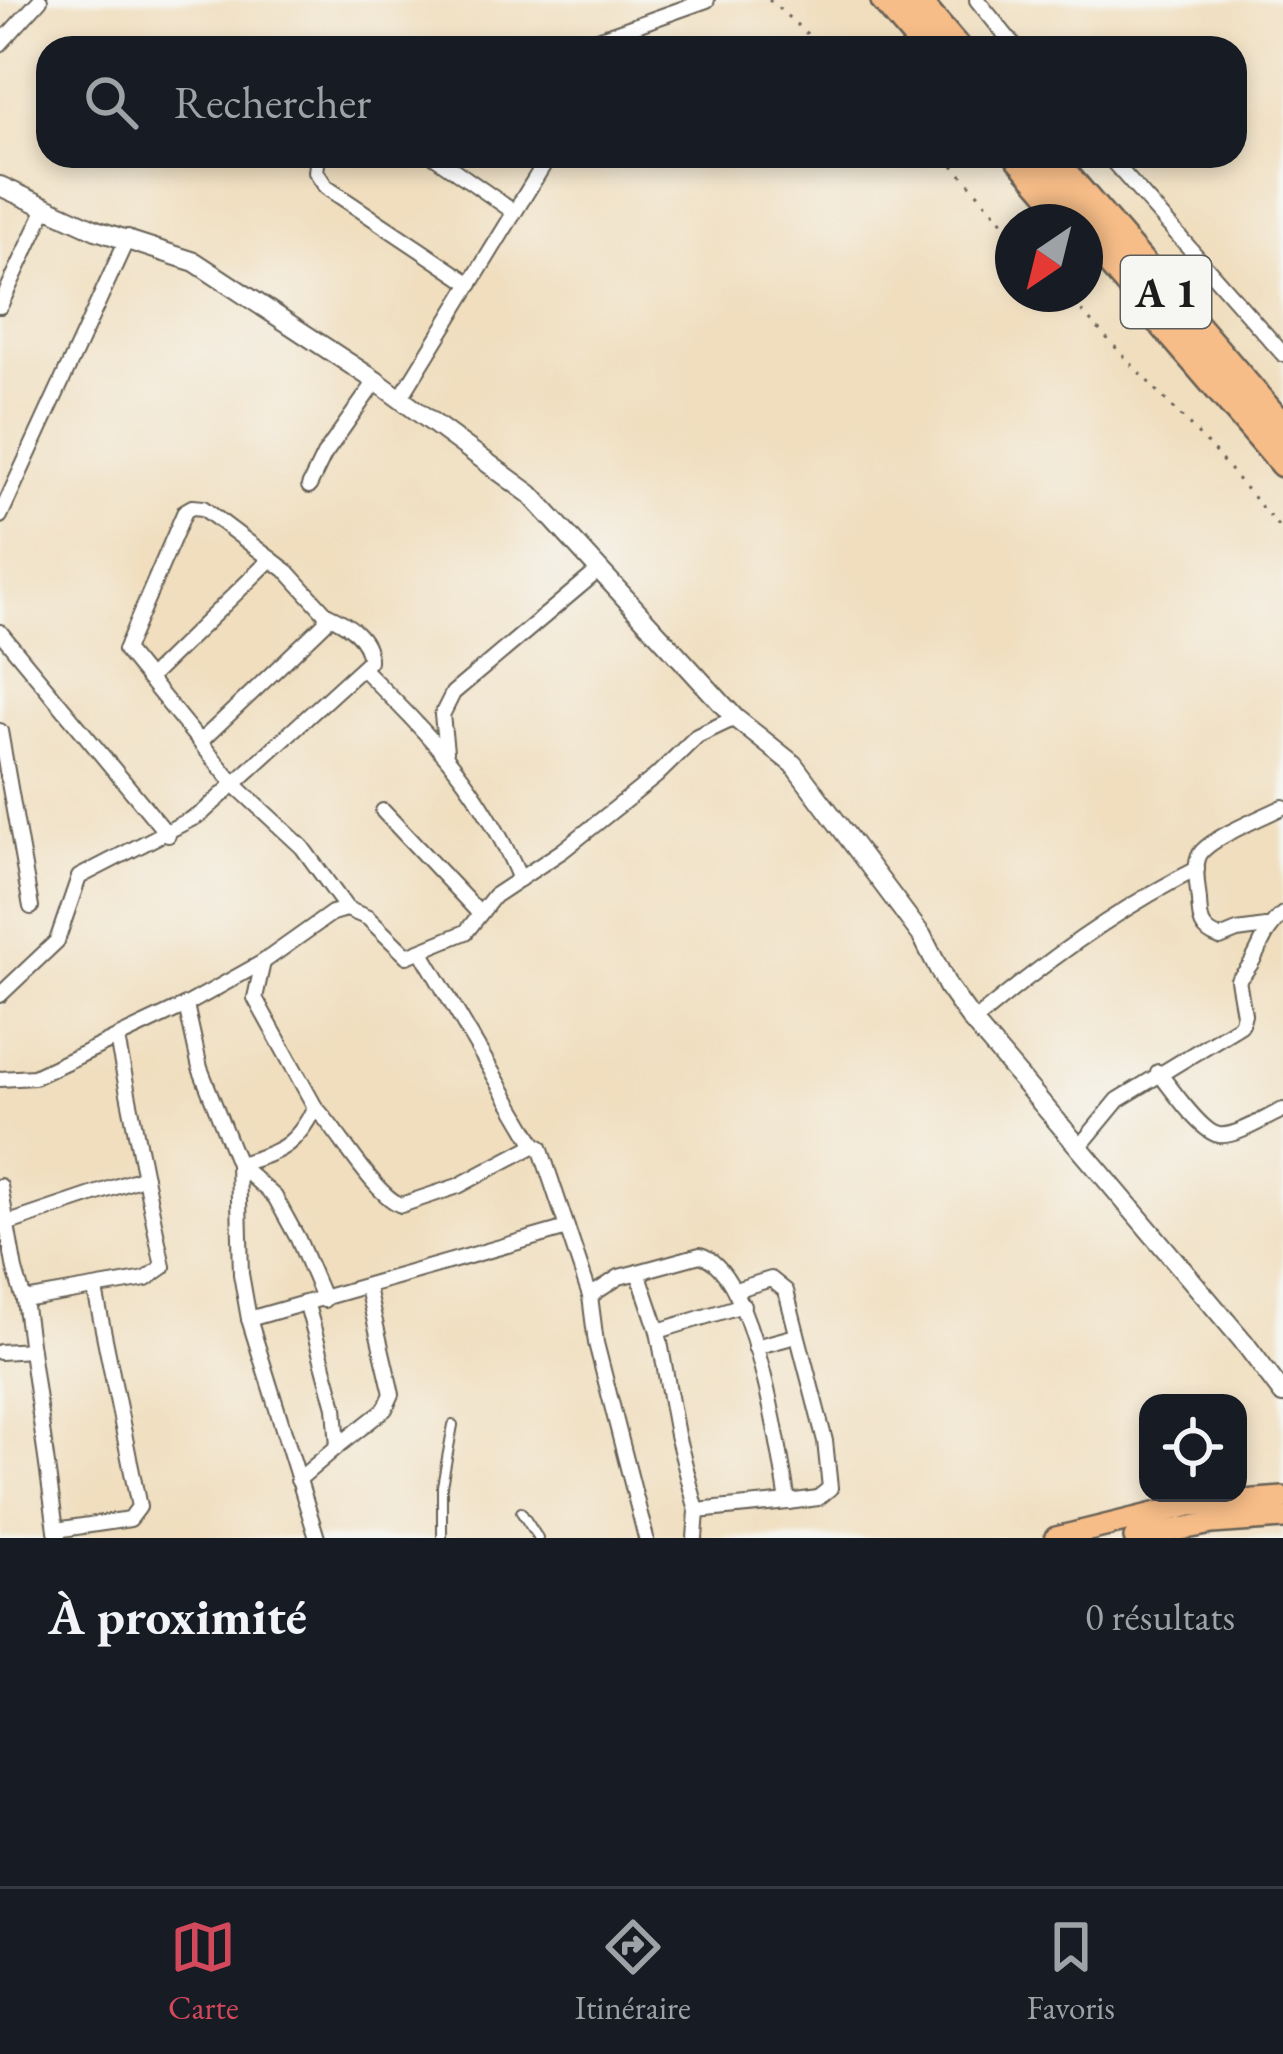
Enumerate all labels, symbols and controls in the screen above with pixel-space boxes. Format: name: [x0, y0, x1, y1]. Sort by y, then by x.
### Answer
search box: [36, 36, 1247, 168]
icon: search: [78, 69, 144, 135]
text: Rechercher: [174, 73, 371, 131]
north arrow: [995, 204, 1103, 312]
road number: A 1: [1121, 256, 1211, 328]
map controls: [1139, 1394, 1247, 1502]
button: locate: [1139, 1394, 1247, 1502]
text: À proximité: [48, 1583, 307, 1649]
text: 0 résultats: [1085, 1591, 1235, 1642]
tab: Carte: [168, 1914, 239, 2029]
tab: Itinéraire: [575, 1914, 691, 2029]
tab: Favoris: [1027, 1914, 1115, 2029]

